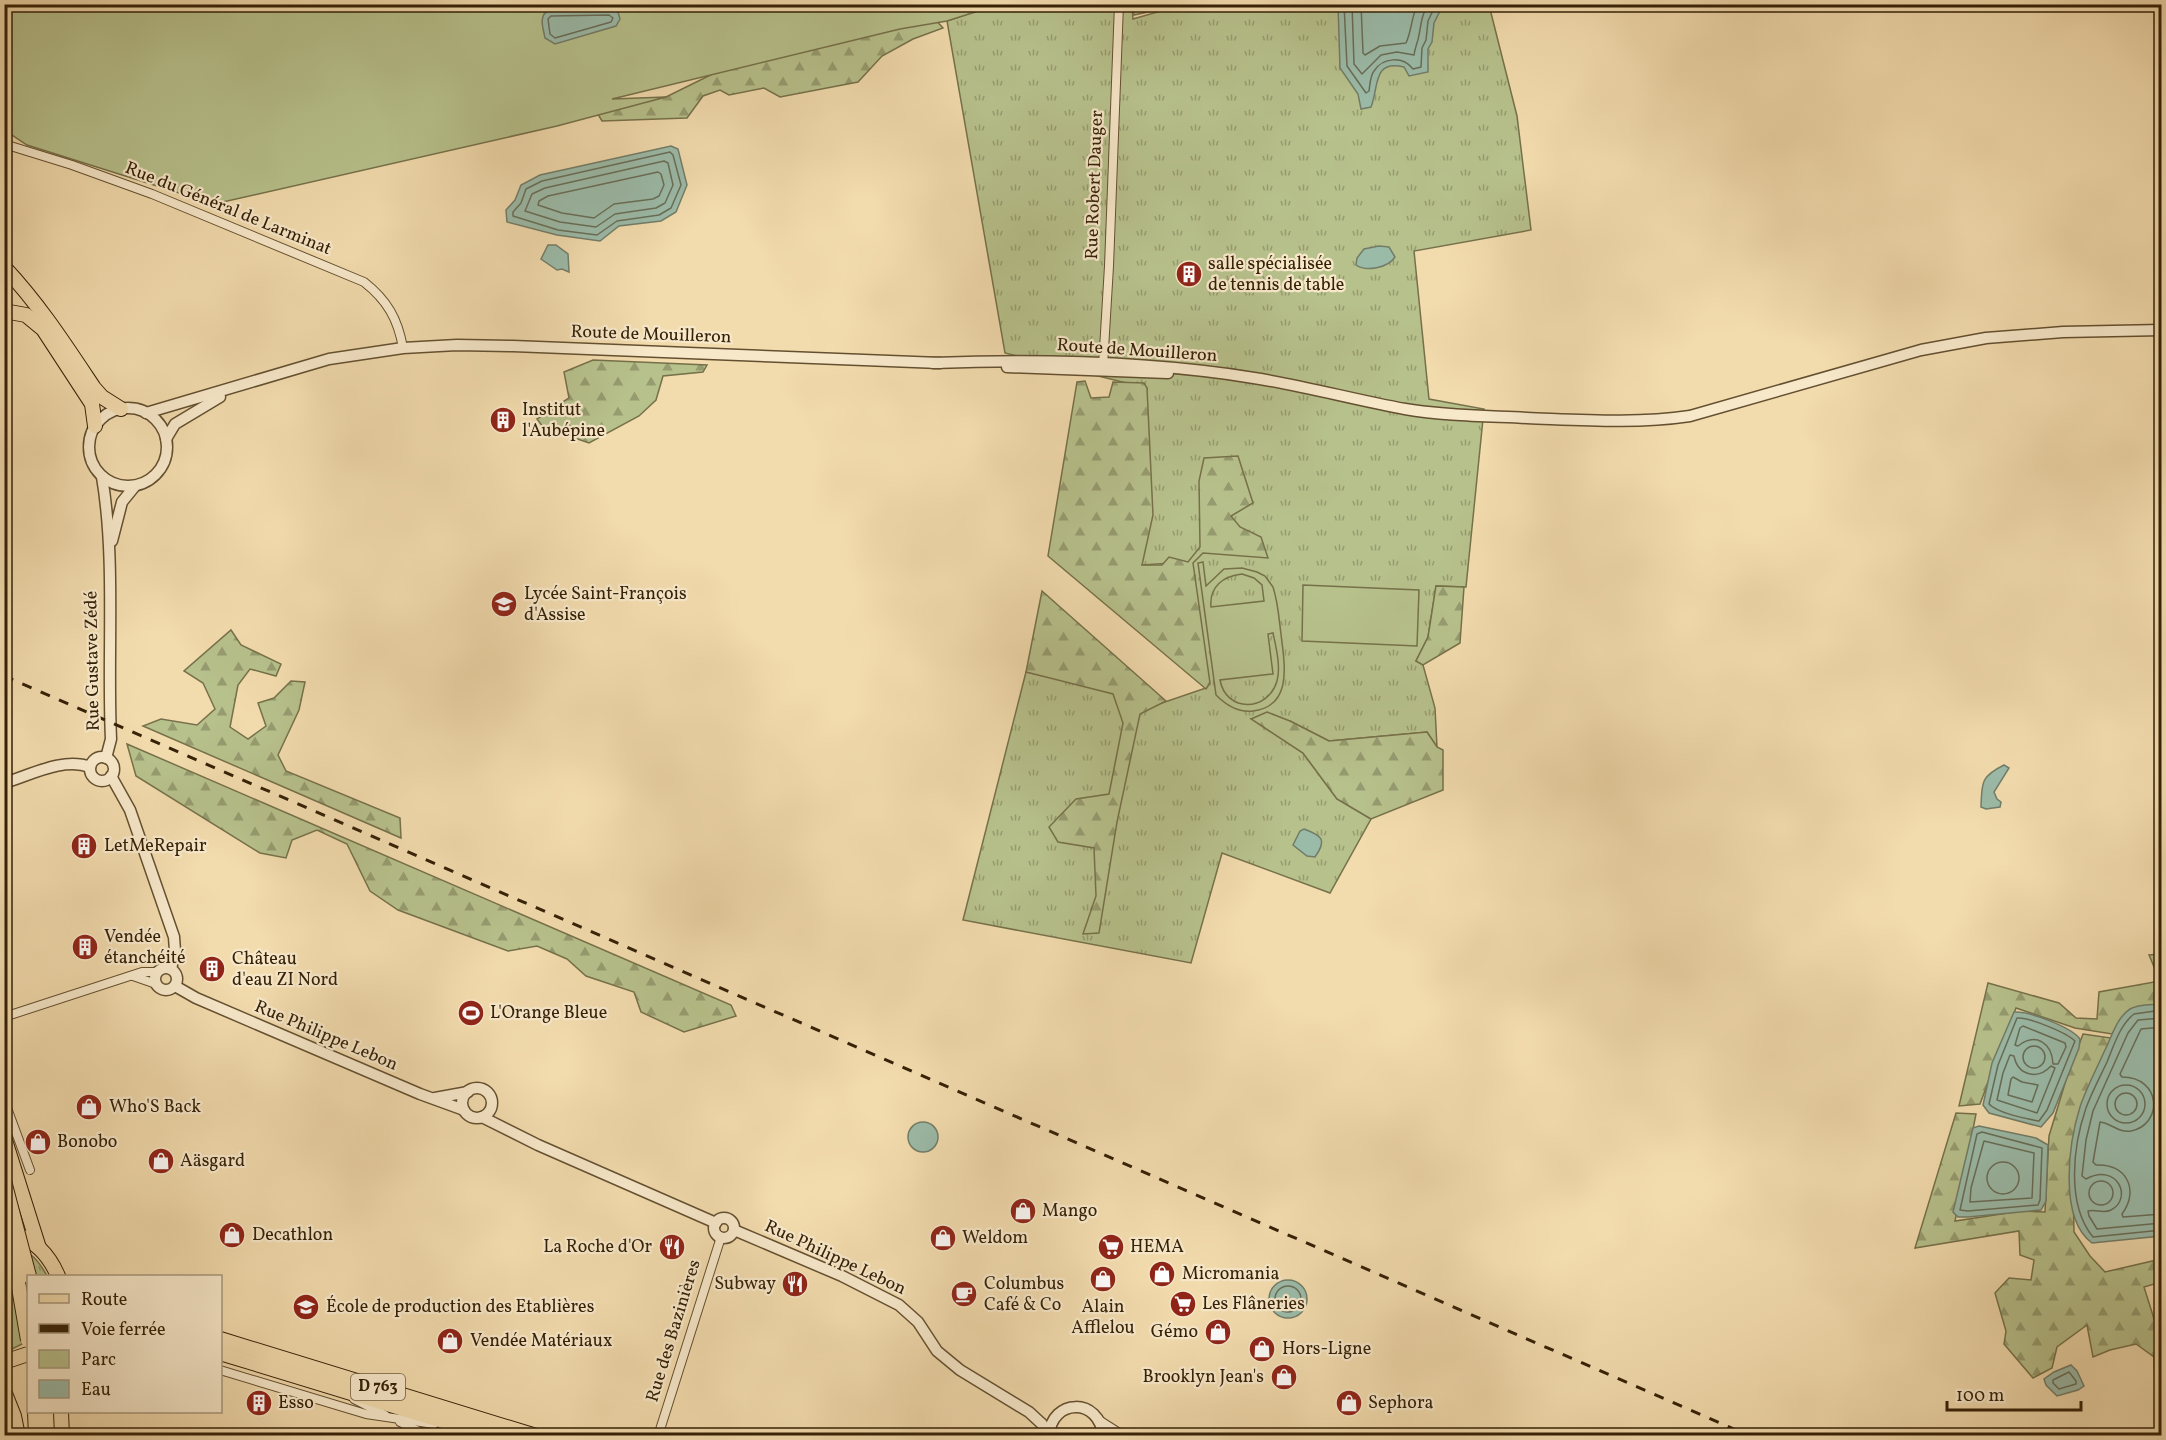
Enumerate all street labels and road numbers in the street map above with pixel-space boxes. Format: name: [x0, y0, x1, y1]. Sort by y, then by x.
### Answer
street label: Rue Robert Dauger: [1080, 109, 1110, 260]
street label: Rue du Général de Larminat: [121, 156, 335, 262]
street label: Route de Mouilleron: [570, 320, 732, 350]
street label: Route de Mouilleron: [1056, 333, 1218, 369]
street label: Rue Gustave Zédé: [79, 591, 107, 731]
street label: Rue Philippe Lebon: [250, 994, 402, 1078]
street label: Rue Philippe Lebon: [760, 1214, 910, 1302]
street label: Rue des Bazinières: [640, 1257, 708, 1405]
road number: D 763: [351, 1374, 405, 1400]

